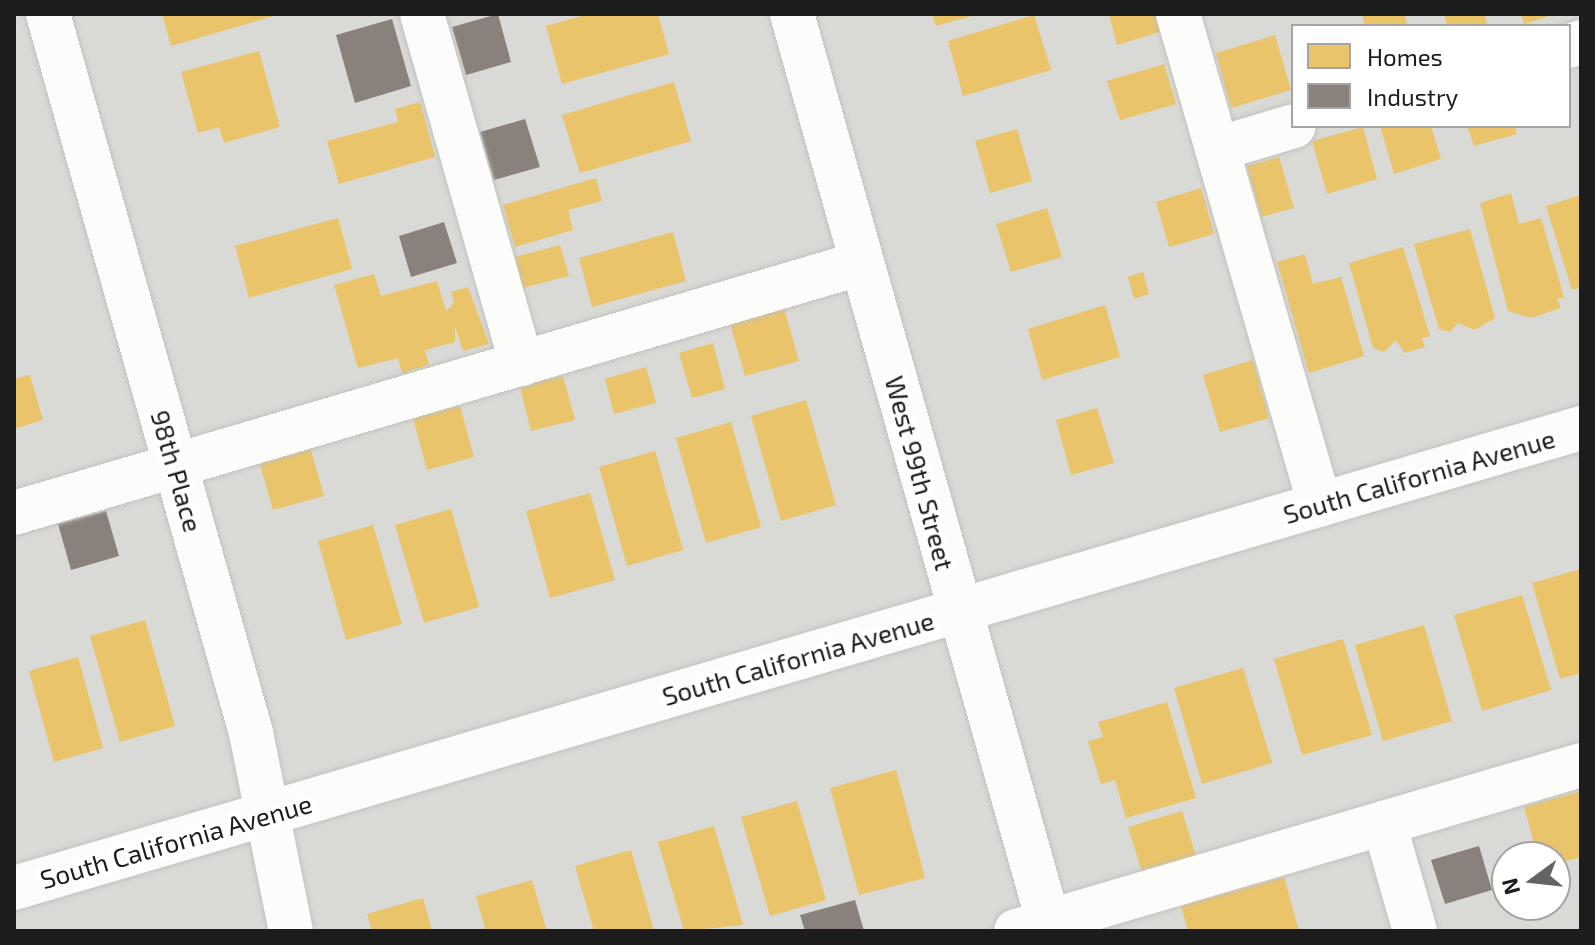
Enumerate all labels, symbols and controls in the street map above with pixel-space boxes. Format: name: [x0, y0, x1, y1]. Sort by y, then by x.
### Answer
legend: [1291, 24, 1571, 128]
text: Homes: [1367, 42, 1443, 71]
text: Industry: [1367, 82, 1458, 111]
street label: West 99th Street: [879, 372, 961, 574]
street label: 98th Place: [145, 406, 209, 536]
street label: South California Avenue: [1279, 422, 1559, 530]
street label: South California Avenue: [658, 604, 938, 712]
street label: South California Avenue: [36, 787, 316, 895]
north arrow: [1491, 841, 1571, 921]
text: N: [1495, 876, 1524, 898]

